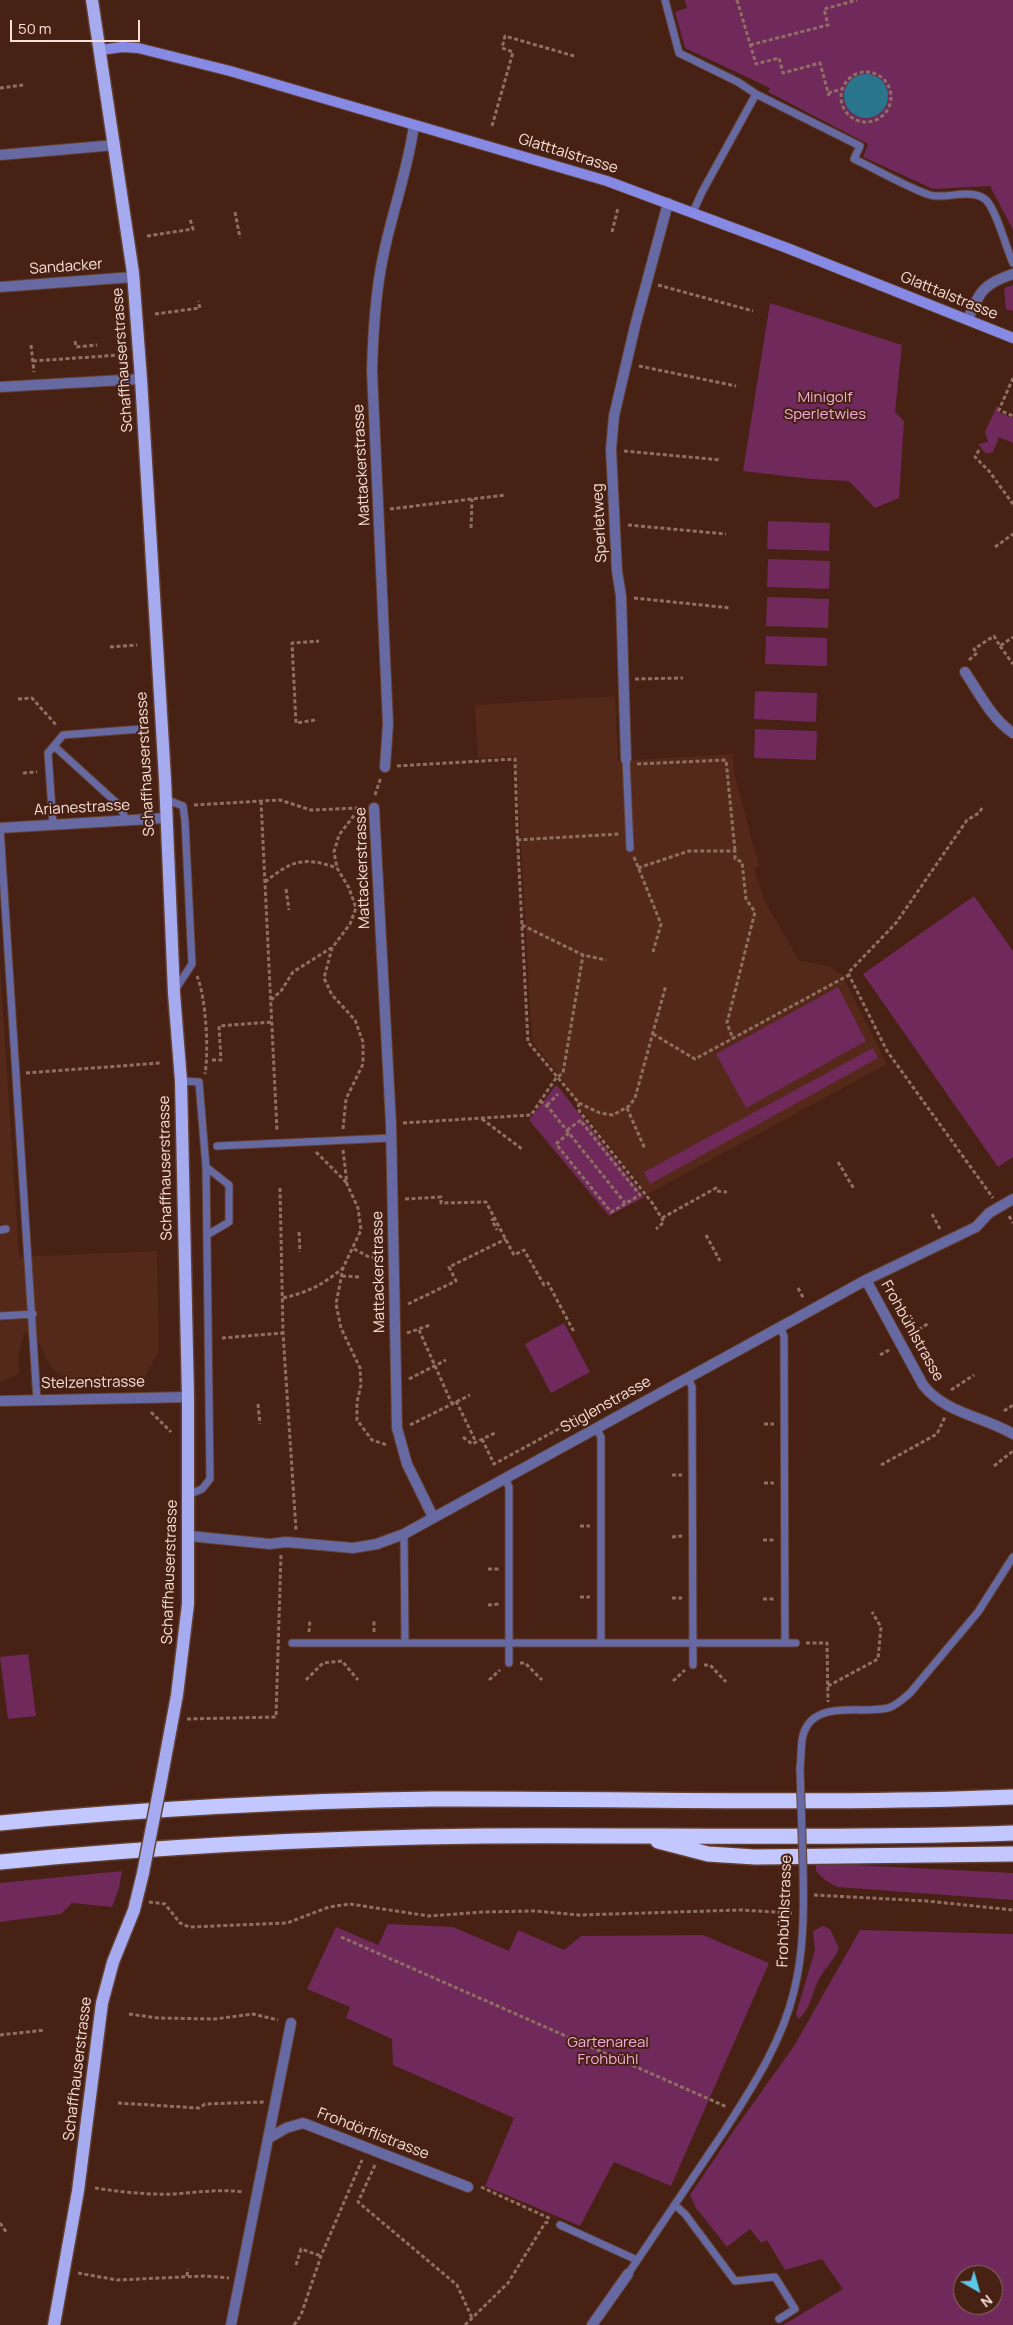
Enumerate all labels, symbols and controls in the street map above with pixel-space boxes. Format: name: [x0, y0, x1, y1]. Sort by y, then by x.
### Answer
scale bar: [12, 10, 142, 42]
text: 50 m: [18, 18, 52, 39]
street label: Glatttalstrasse: [516, 130, 620, 178]
street label: Sandacker: [29, 255, 103, 279]
street label: Glatttalstrasse: [898, 268, 1000, 324]
street label: Schaffhauserstrasse: [109, 287, 137, 433]
park label: Minigolf Sperletwies: [784, 389, 866, 424]
street label: Mattackerstrasse: [350, 404, 374, 526]
street label: Sperletweg: [589, 483, 611, 563]
street label: Schaffhauserstrasse: [133, 691, 159, 837]
street label: Arianestrasse: [33, 796, 131, 820]
street label: Mattackerstrasse: [352, 807, 374, 929]
street label: Schaffhauserstrasse: [156, 1095, 176, 1241]
street label: Mattackerstrasse: [369, 1211, 389, 1333]
street label: Frohbühlstrasse: [877, 1277, 947, 1385]
street label: Stelzenstrasse: [41, 1373, 145, 1393]
street label: Stiglenstrasse: [558, 1373, 654, 1437]
street label: Schaffhauserstrasse: [158, 1499, 182, 1645]
street label: Frohbühlstrasse: [774, 1854, 796, 1968]
street label: Schaffhauserstrasse: [60, 1996, 96, 2142]
park label: Gartenareal Frohbühl: [567, 2034, 649, 2069]
street label: Frohdörflistrasse: [314, 2104, 432, 2164]
north arrow: [953, 2265, 1003, 2315]
text: N: [977, 2291, 997, 2312]

